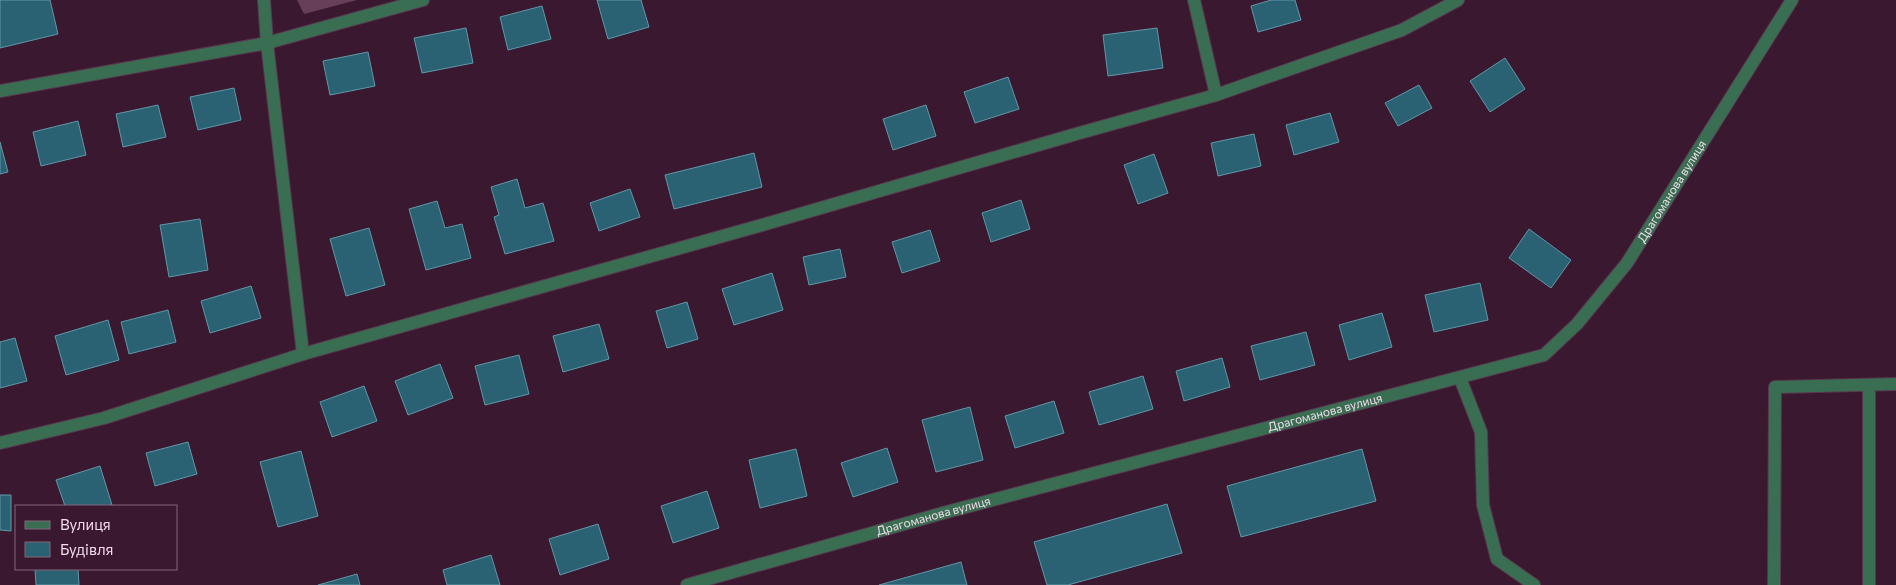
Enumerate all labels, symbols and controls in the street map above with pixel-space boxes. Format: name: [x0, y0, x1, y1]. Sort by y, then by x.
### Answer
street label: Драгоманова вулиця: [1634, 137, 1708, 245]
street label: Драгоманова вулиця: [1266, 390, 1384, 433]
street label: Драгоманова вулиця: [874, 493, 992, 537]
legend: [15, 505, 178, 570]
text: Вулиця: [60, 515, 111, 533]
text: Будівля: [60, 540, 113, 558]

